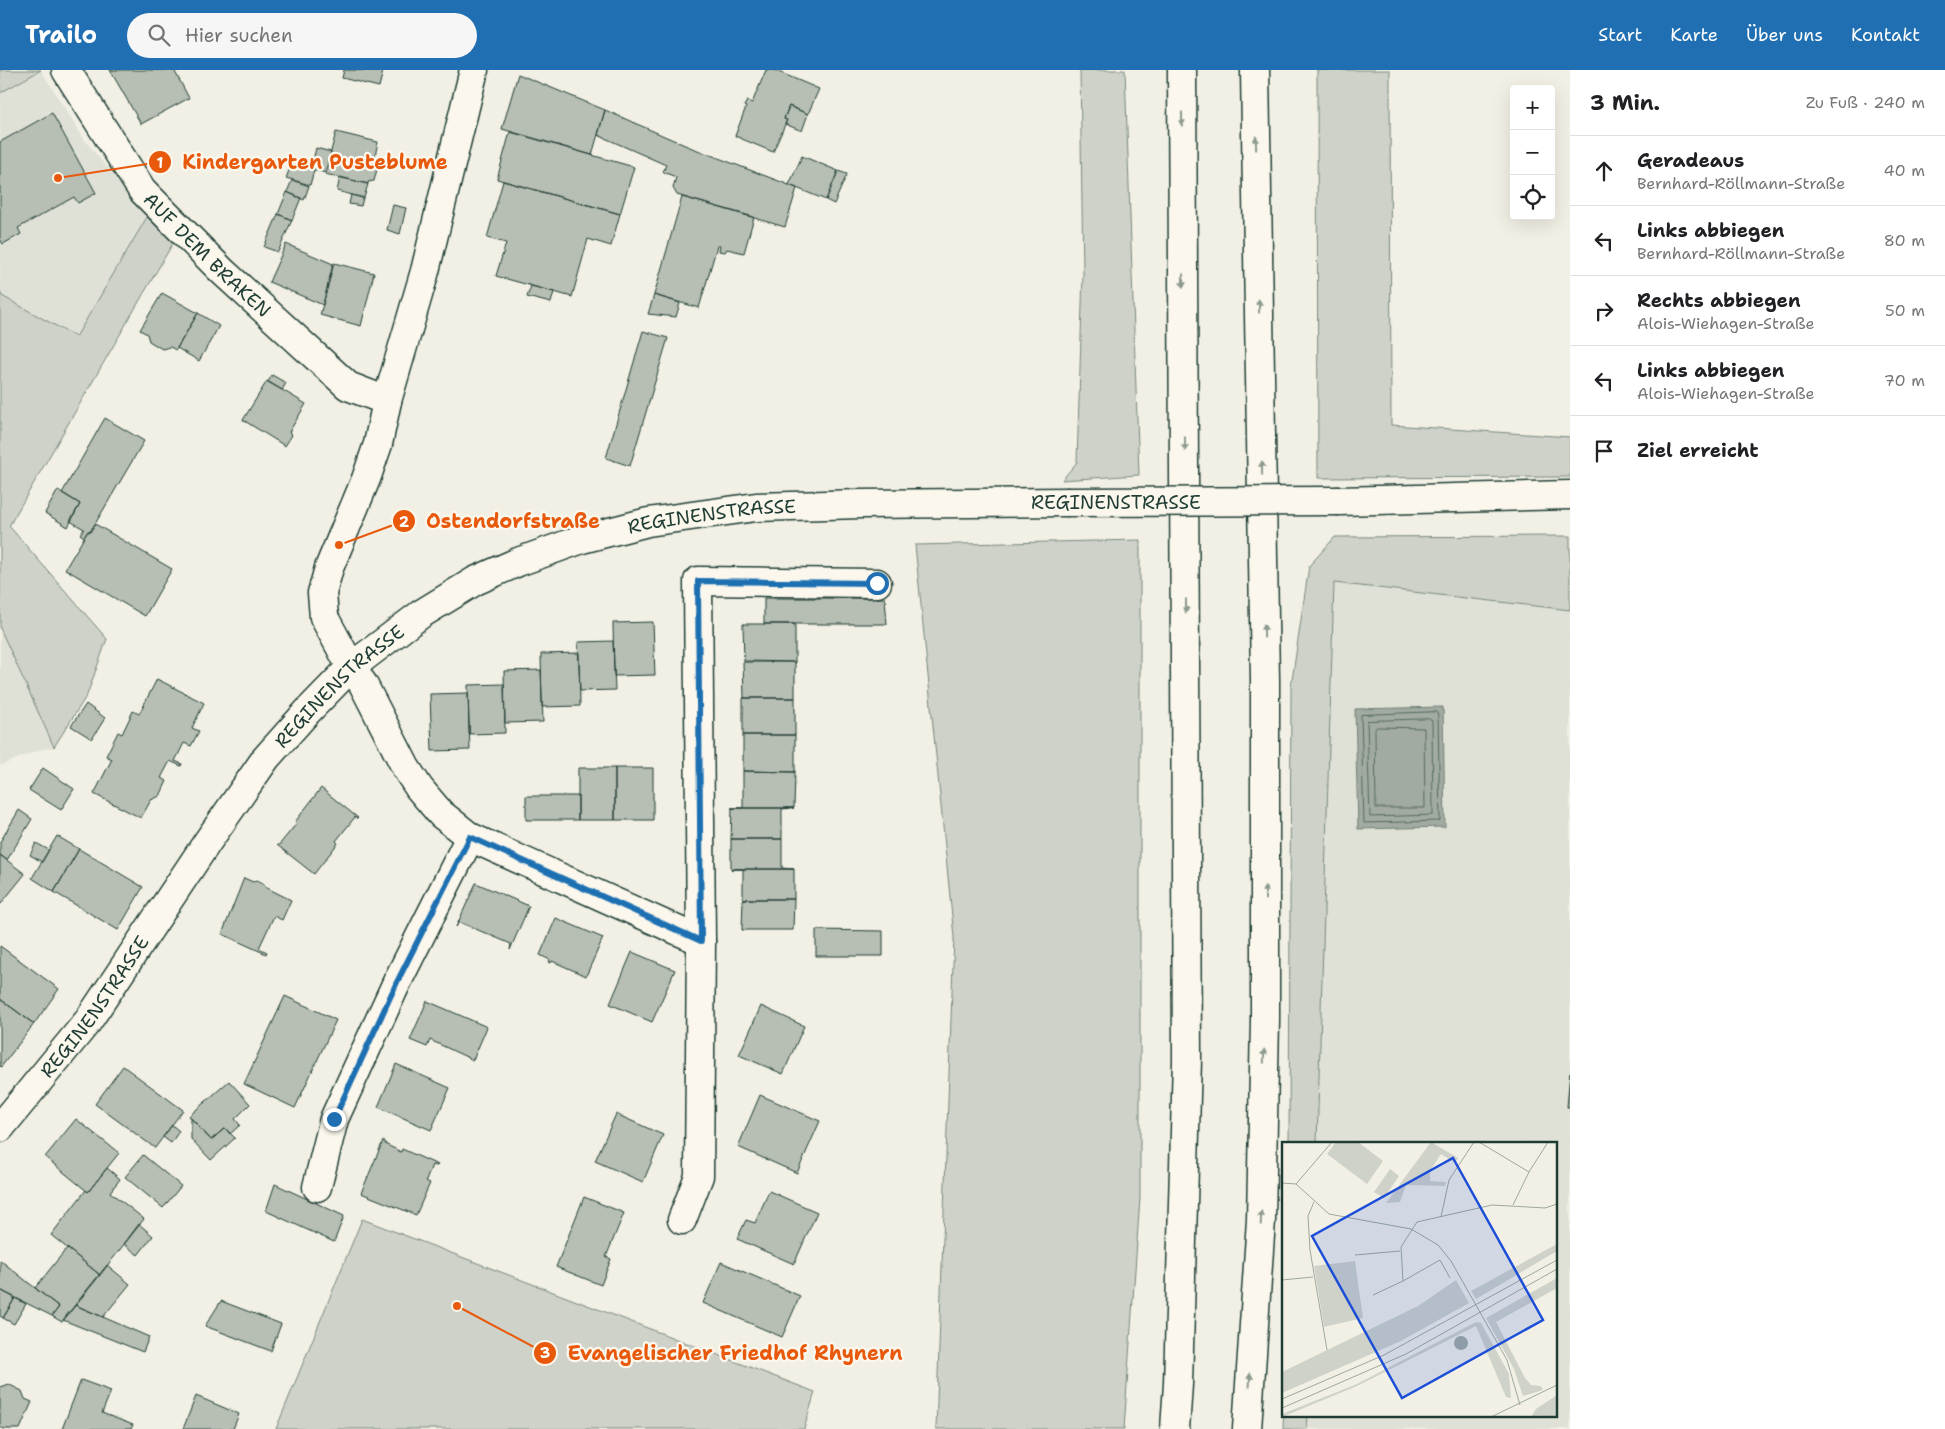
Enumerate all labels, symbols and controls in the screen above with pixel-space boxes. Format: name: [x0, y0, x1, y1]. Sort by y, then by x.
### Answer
search box: [127, 13, 477, 58]
text: Trailo: [25, 19, 97, 51]
icon: search: [145, 21, 173, 49]
text: Hier suchen: [185, 23, 293, 48]
text: Start: [1598, 23, 1642, 47]
text: Karte: [1670, 23, 1718, 47]
text: Über uns: [1746, 23, 1823, 47]
text: Kontakt: [1851, 23, 1920, 47]
map controls: [1510, 85, 1555, 220]
button: +: [1510, 85, 1555, 130]
text: 3 Min.: [1590, 89, 1660, 117]
text: Zu Fuß · 240 m: [1806, 92, 1925, 113]
one-way arrow: [1178, 111, 1186, 127]
button: −: [1510, 130, 1555, 175]
one-way arrow: [1252, 135, 1260, 151]
callout: Kindergarten Pusteblume: [147, 145, 458, 180]
text: Geradeaus: [1637, 148, 1744, 173]
text: Kindergarten Pusteblume: [182, 149, 448, 175]
text: 1: [157, 153, 164, 173]
icon: ahead: [1590, 157, 1618, 185]
text: 40 m: [1883, 160, 1925, 181]
text: Bernhard-Röllmann-Straße: [1637, 173, 1845, 194]
button: locate: [1510, 175, 1555, 220]
street label: AUF DEM BRAKEN: [138, 187, 276, 323]
text: Links abbiegen: [1637, 218, 1784, 243]
icon: left: [1590, 227, 1618, 255]
text: 80 m: [1884, 230, 1925, 251]
text: Bernhard-Röllmann-Straße: [1637, 243, 1845, 264]
one-way arrow: [1179, 273, 1187, 289]
text: Rechts abbiegen: [1637, 288, 1801, 313]
icon: right: [1590, 297, 1618, 325]
one-way arrow: [1255, 298, 1263, 314]
text: 50 m: [1885, 300, 1925, 321]
text: Alois-Wiehagen-Straße: [1637, 313, 1815, 334]
text: Links abbiegen: [1637, 358, 1784, 383]
icon: left: [1590, 367, 1618, 395]
text: 70 m: [1884, 370, 1925, 391]
text: Alois-Wiehagen-Straße: [1637, 383, 1815, 404]
one-way arrow: [1181, 436, 1189, 452]
icon: arrive: [1590, 437, 1618, 465]
text: Ziel erreicht: [1637, 438, 1758, 463]
one-way arrow: [1257, 460, 1265, 476]
street label: REGINENSTRASSE: [1031, 490, 1201, 515]
street label: REGINENSTRASSE: [625, 494, 796, 540]
callout: Ostendorfstraße: [391, 504, 610, 539]
text: Ostendorfstraße: [426, 508, 600, 534]
text: 2: [399, 512, 410, 532]
route start: [866, 572, 889, 595]
one-way arrow: [1182, 598, 1190, 614]
street label: REGINENSTRASSE: [269, 619, 409, 753]
one-way arrow: [1260, 623, 1268, 639]
one-way arrow: [1261, 885, 1269, 901]
street label: REGINENSTRASSE: [35, 931, 155, 1083]
one-way arrow: [1260, 1048, 1268, 1064]
route end: [323, 1108, 346, 1131]
inset map: [1282, 1142, 1558, 1416]
one-way arrow: [1258, 1210, 1266, 1226]
callout: Evangelischer Friedhof Rhynern: [533, 1336, 912, 1371]
text: Evangelischer Friedhof Rhynern: [568, 1340, 902, 1366]
text: 3: [540, 1343, 550, 1363]
one-way arrow: [1247, 1372, 1255, 1388]

